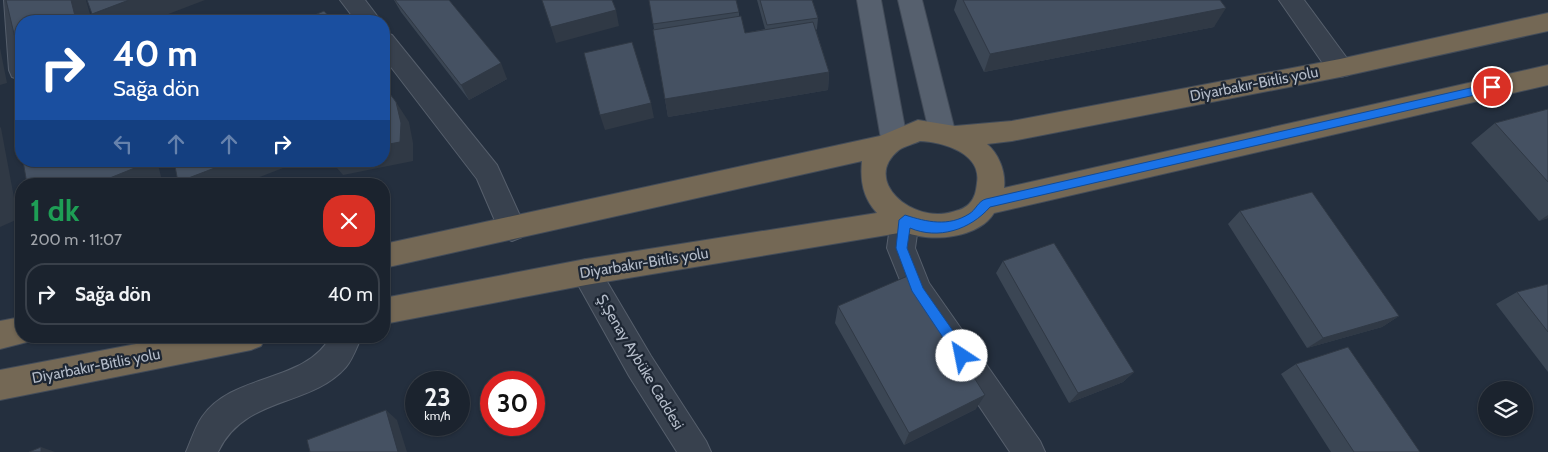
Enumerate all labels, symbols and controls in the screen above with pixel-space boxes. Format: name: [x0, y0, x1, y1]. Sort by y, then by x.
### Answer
text: 40 m: [113, 32, 198, 75]
icon: right: [30, 35, 95, 100]
street label: Diyarbakır-Bitlis yolu: [1188, 63, 1320, 105]
pin: [1471, 66, 1513, 108]
icon: arrive: [1478, 73, 1506, 101]
text: Sağa dön: [113, 75, 199, 102]
icon: left: [109, 130, 137, 158]
icon: ahead: [162, 130, 190, 158]
icon: ahead: [215, 130, 243, 158]
icon: right: [268, 130, 296, 158]
text: 1 dk: [30, 192, 80, 229]
button: close: [323, 195, 375, 247]
text: 200 m · 11:07: [30, 230, 122, 249]
street label: Diyarbakır-Bitlis yolu: [578, 244, 710, 282]
icon: right: [32, 280, 60, 308]
text: Sağa dön: [75, 283, 151, 306]
text: 40 m: [328, 283, 373, 306]
street label: Ş.Şenay Aybüke Caddesi: [592, 291, 688, 433]
position arrow: [935, 329, 987, 381]
street label: Diyarbakır-Bitlis yolu: [30, 345, 162, 387]
speed limit sign: 30: [480, 371, 545, 436]
map controls: [1478, 381, 1533, 436]
button: layers: [1478, 381, 1533, 436]
text: 23: [424, 382, 451, 412]
text: km/h: [424, 408, 451, 423]

